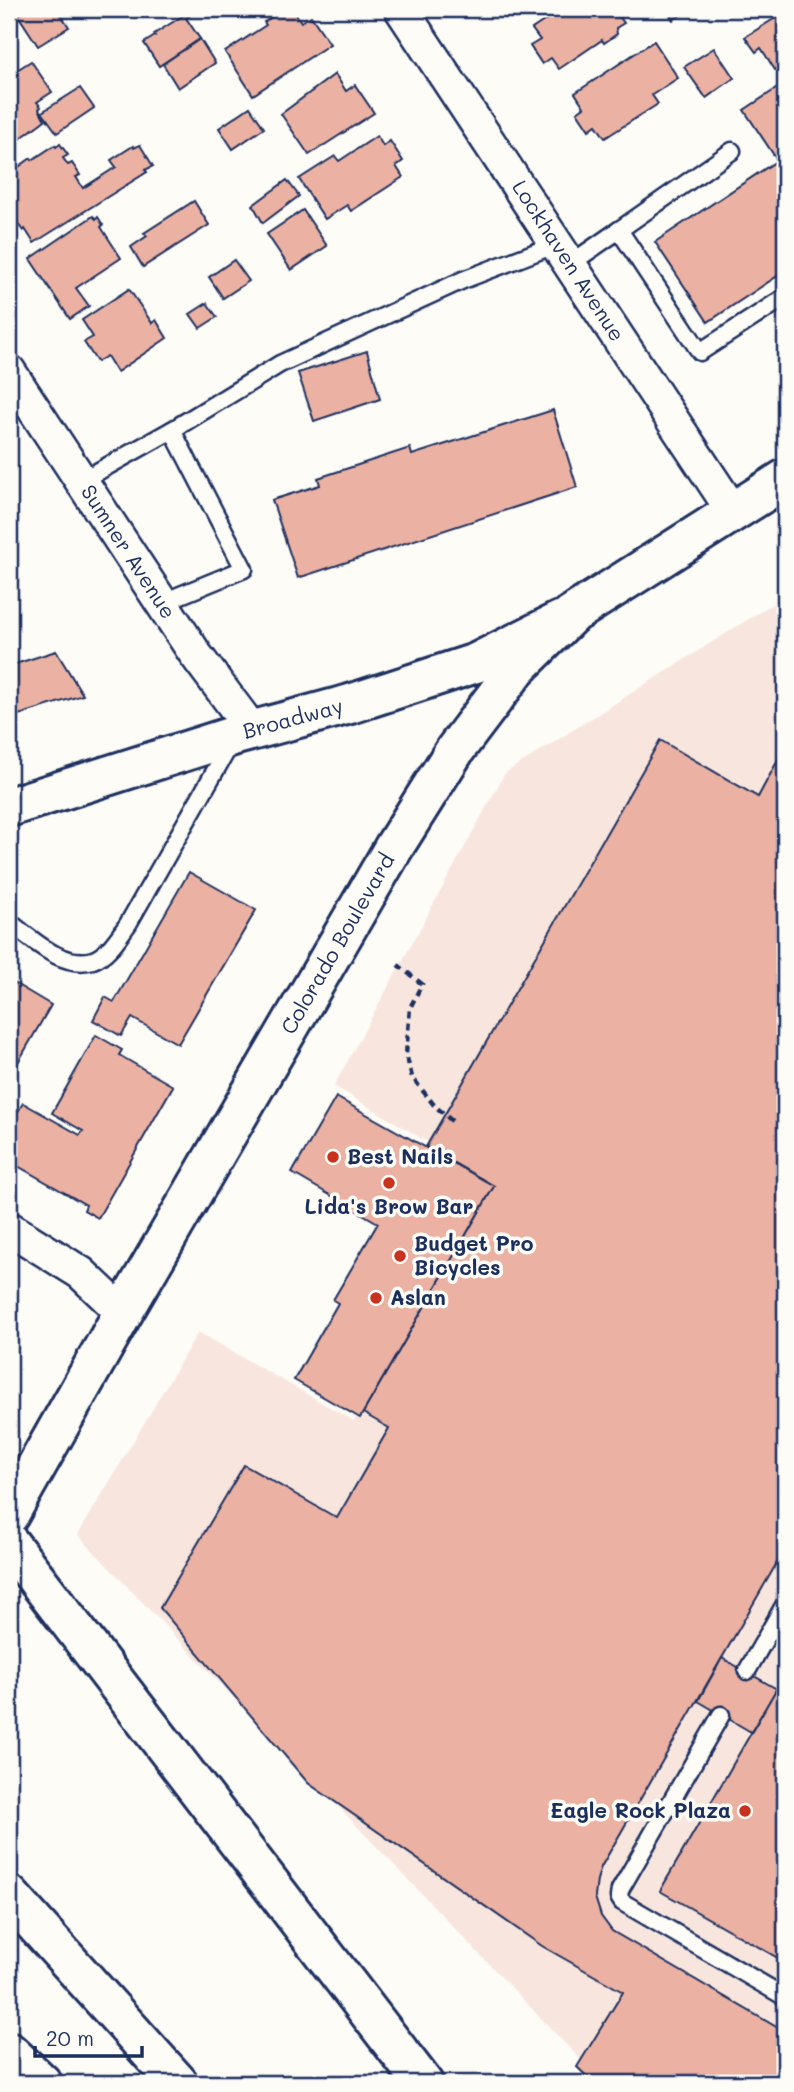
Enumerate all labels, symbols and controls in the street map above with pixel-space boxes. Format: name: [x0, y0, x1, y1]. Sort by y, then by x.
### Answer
street label: Lockhaven Avenue: [507, 174, 632, 346]
street label: Sumner Avenue: [76, 479, 183, 623]
street label: Broadway: [239, 691, 346, 744]
street label: Colorado Boulevard: [274, 848, 400, 1039]
place label: Best Nails: [347, 1142, 453, 1169]
marker: Best Nails: [325, 1149, 341, 1165]
marker: Lida's Brow Bar: [381, 1175, 397, 1191]
place label: Lida's Brow Bar: [305, 1192, 473, 1219]
place label: Budget Pro Bicycles: [414, 1229, 534, 1281]
marker: Budget Pro Bicycles: [392, 1248, 408, 1264]
place label: Aslan: [390, 1283, 446, 1310]
marker: Aslan: [368, 1290, 384, 1306]
place label: Eagle Rock Plaza: [550, 1796, 731, 1823]
marker: Eagle Rock Plaza: [737, 1803, 753, 1819]
scale bar: [35, 2015, 142, 2059]
text: 20 m: [46, 2024, 94, 2051]

